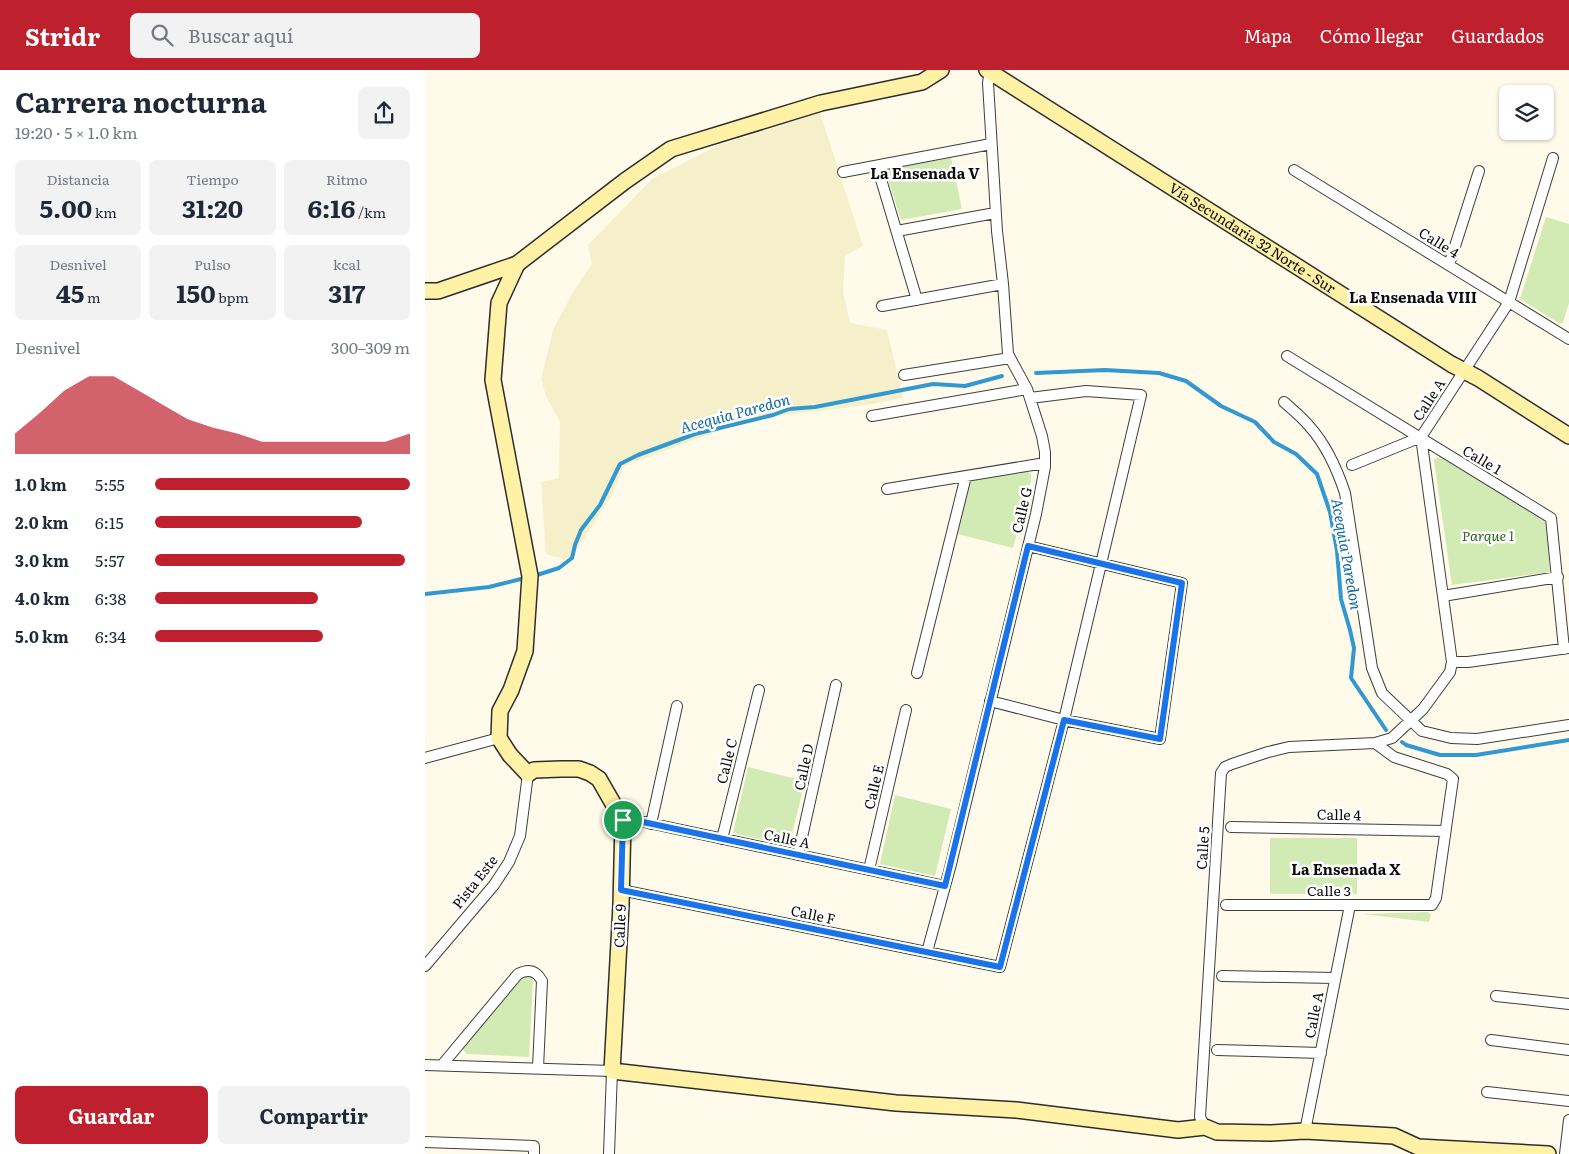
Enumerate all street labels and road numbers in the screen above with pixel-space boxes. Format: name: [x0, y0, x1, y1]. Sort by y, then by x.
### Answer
street label: Vía Secundaria 32 Norte - Sur: [1166, 177, 1340, 298]
street label: Calle 4: [1415, 222, 1464, 262]
street label: Calle A: [1407, 374, 1450, 425]
street label: Calle 1: [1459, 440, 1506, 479]
street label: Calle G: [1006, 484, 1036, 535]
street label: Calle C: [711, 736, 741, 786]
street label: Calle D: [788, 741, 818, 792]
street label: Calle E: [858, 762, 888, 811]
street label: Calle 4: [1317, 804, 1362, 824]
street label: Calle A: [762, 823, 813, 853]
street label: Calle 5: [1191, 825, 1213, 870]
street label: Pista Este: [447, 850, 502, 912]
street label: Calle 3: [1307, 880, 1351, 900]
street label: Calle F: [789, 900, 838, 929]
street label: Calle 9: [608, 904, 630, 948]
street label: Calle A: [1299, 989, 1327, 1040]

